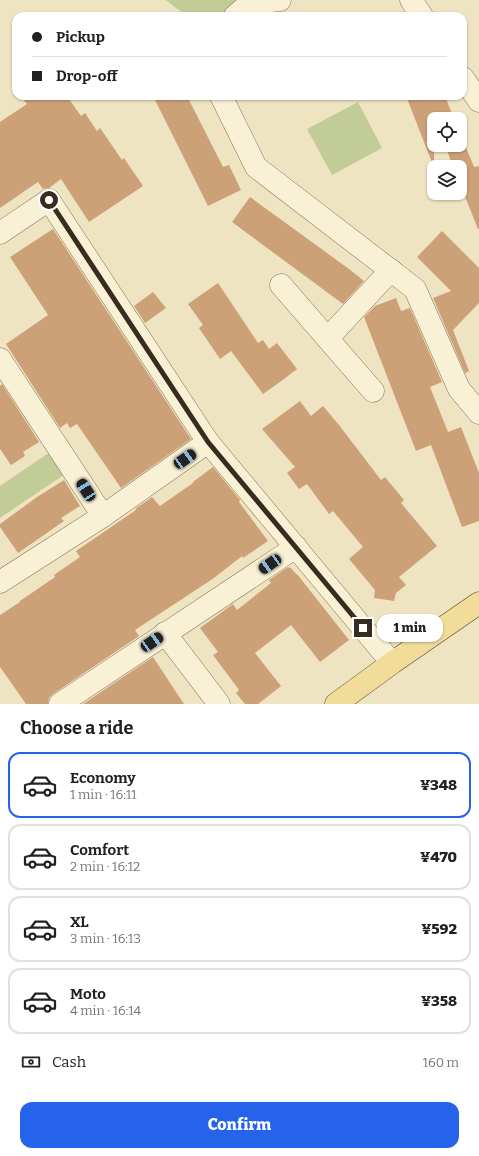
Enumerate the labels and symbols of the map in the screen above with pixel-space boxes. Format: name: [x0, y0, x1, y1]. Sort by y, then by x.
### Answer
route start: [40, 191, 58, 209]
car: [172, 447, 198, 471]
car: [74, 477, 98, 503]
car: [257, 552, 283, 576]
callout: 1 min: [377, 614, 443, 642]
route end: [354, 619, 372, 637]
car: [139, 630, 165, 654]

